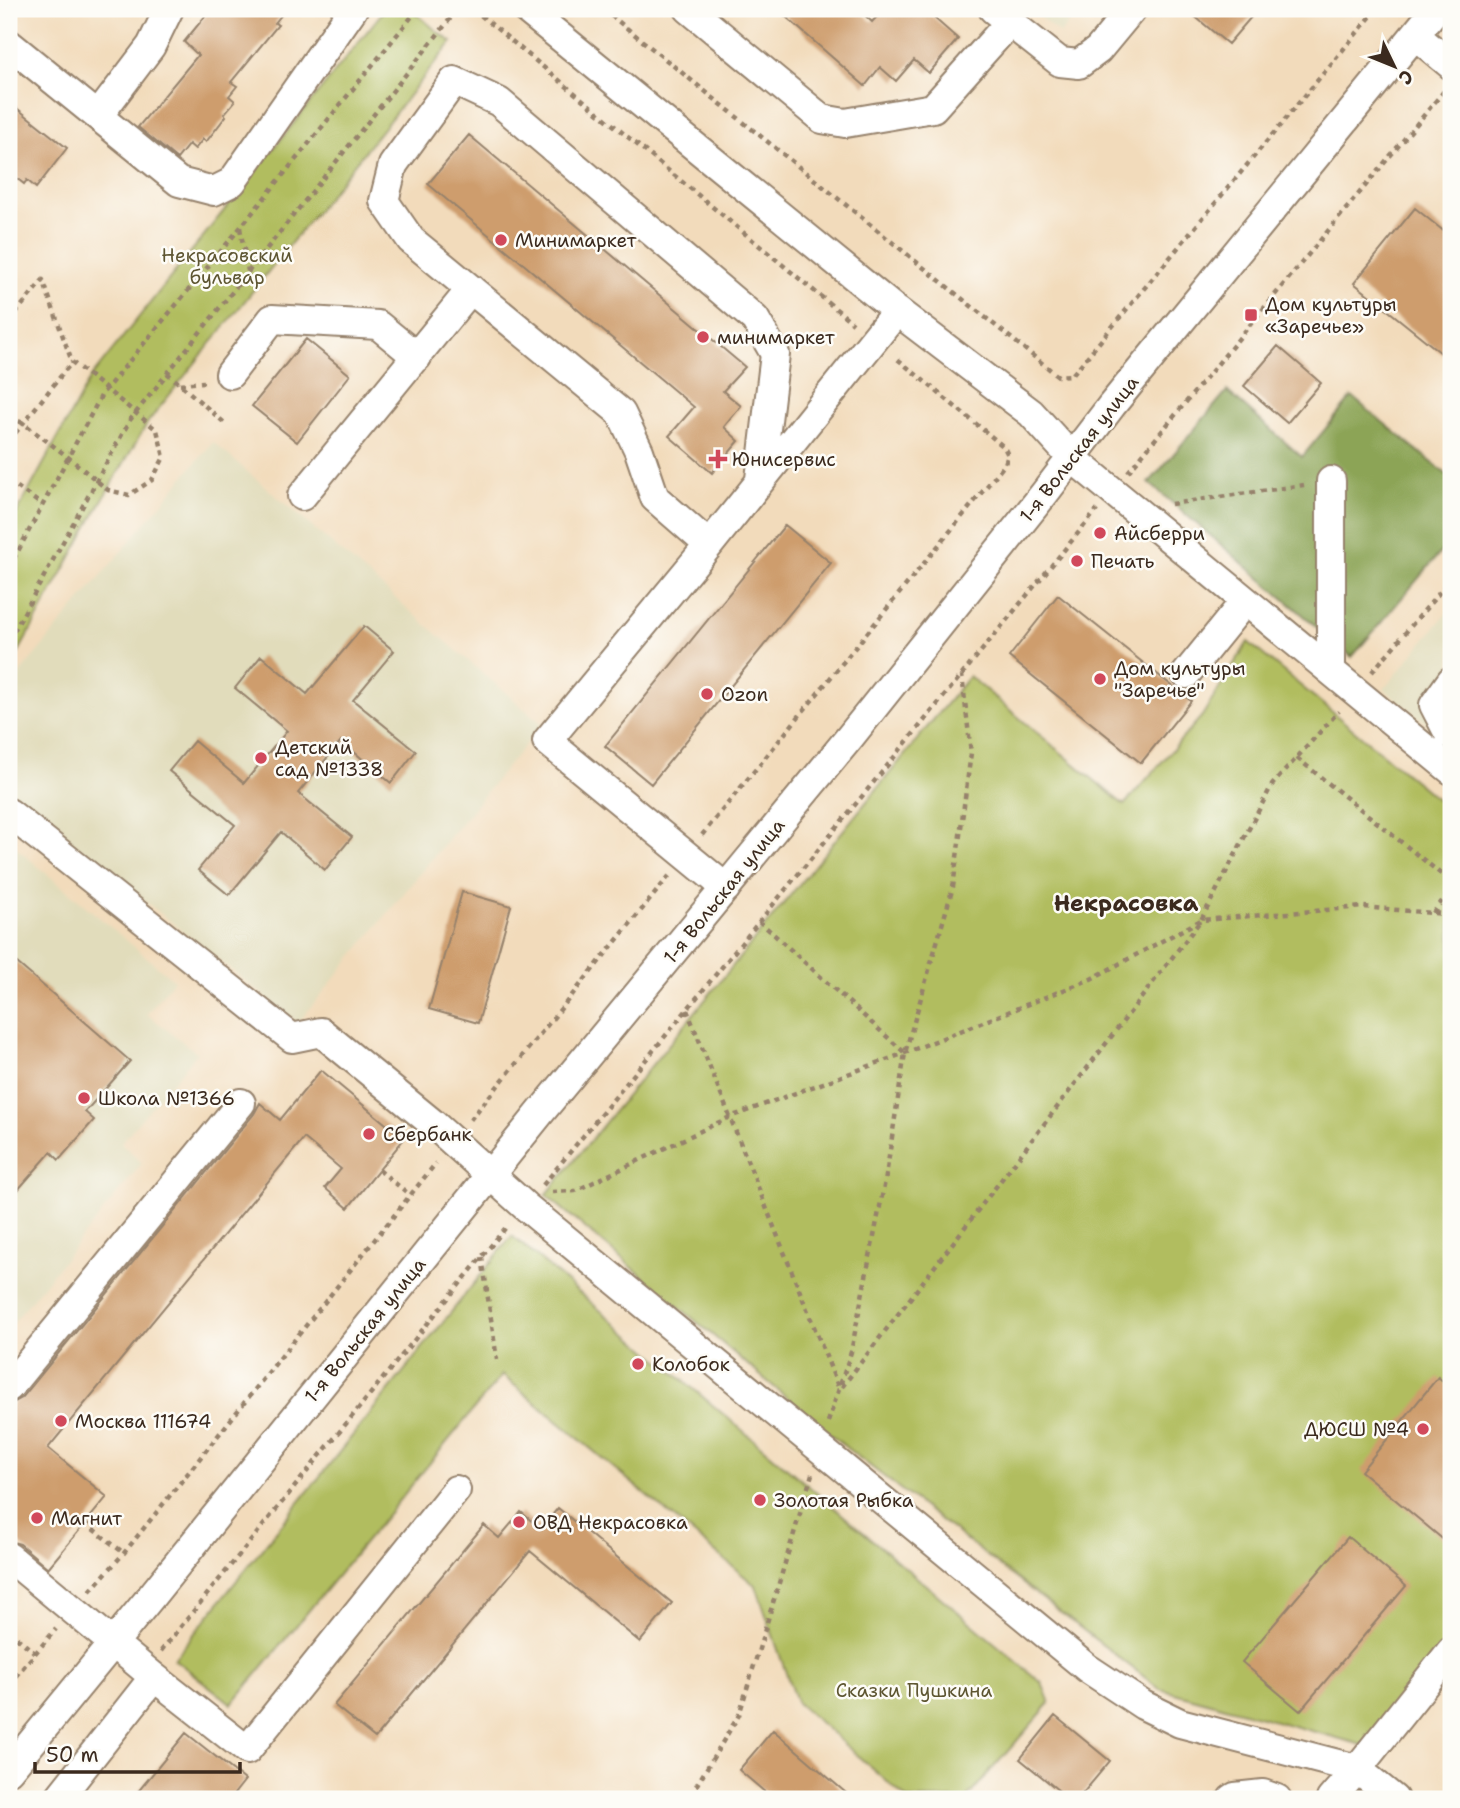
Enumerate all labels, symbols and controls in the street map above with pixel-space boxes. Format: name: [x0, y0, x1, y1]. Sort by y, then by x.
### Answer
north arrow: [1358, 32, 1428, 102]
text: С: [1393, 64, 1419, 90]
place label: Минимаркет: [515, 228, 637, 253]
marker: Минимаркет: [493, 232, 509, 248]
park label: Некрасовский бульвар: [161, 243, 293, 290]
place label: Дом культуры «Заречье»: [1265, 292, 1397, 339]
marker: Дом культуры «Заречье»: [1243, 307, 1259, 323]
place label: минимаркет: [717, 325, 835, 350]
marker: минимаркет: [695, 329, 711, 345]
street label: 1-я Вольская улица: [1014, 370, 1144, 528]
place label: Юнисервис: [732, 447, 836, 472]
marker: Юнисервис: [710, 451, 726, 467]
place label: Айсберри: [1114, 521, 1205, 546]
marker: Айсберри: [1092, 525, 1108, 541]
place label: Печать: [1091, 549, 1154, 574]
marker: Печать: [1069, 553, 1085, 569]
place label: Дом культуры "Заречье": [1114, 656, 1246, 703]
marker: Дом культуры "Заречье": [1092, 671, 1108, 687]
place label: Ozon: [721, 682, 768, 707]
marker: Ozon: [699, 686, 715, 702]
place label: Детский сад №1338: [275, 735, 383, 782]
marker: Детский сад №1338: [253, 750, 269, 766]
street label: 1-я Вольская улица: [658, 813, 790, 969]
district label: Некрасовка: [1054, 888, 1199, 918]
place label: Школа №1366: [98, 1086, 235, 1111]
marker: Школа №1366: [76, 1090, 92, 1106]
place label: Сбербанк: [383, 1122, 472, 1147]
marker: Сбербанк: [361, 1126, 377, 1142]
street label: 1-я Вольская улица: [299, 1252, 431, 1408]
place label: Колобок: [652, 1352, 730, 1377]
marker: Колобок: [630, 1356, 646, 1372]
place label: Москва 111674: [75, 1409, 211, 1434]
marker: Москва 111674: [53, 1413, 69, 1429]
place label: ДЮСШ №4: [1304, 1417, 1409, 1442]
marker: ДЮСШ №4: [1415, 1421, 1431, 1437]
place label: Золотая Рыбка: [774, 1488, 914, 1513]
marker: Золотая Рыбка: [752, 1492, 768, 1508]
place label: Магнит: [51, 1506, 122, 1531]
marker: Магнит: [29, 1510, 45, 1526]
place label: ОВД Некрасовка: [533, 1510, 688, 1535]
marker: ОВД Некрасовка: [511, 1514, 527, 1530]
park label: Сказки Пушкина: [836, 1678, 992, 1703]
scale bar: [35, 1731, 240, 1775]
text: 50 m: [46, 1741, 99, 1769]

